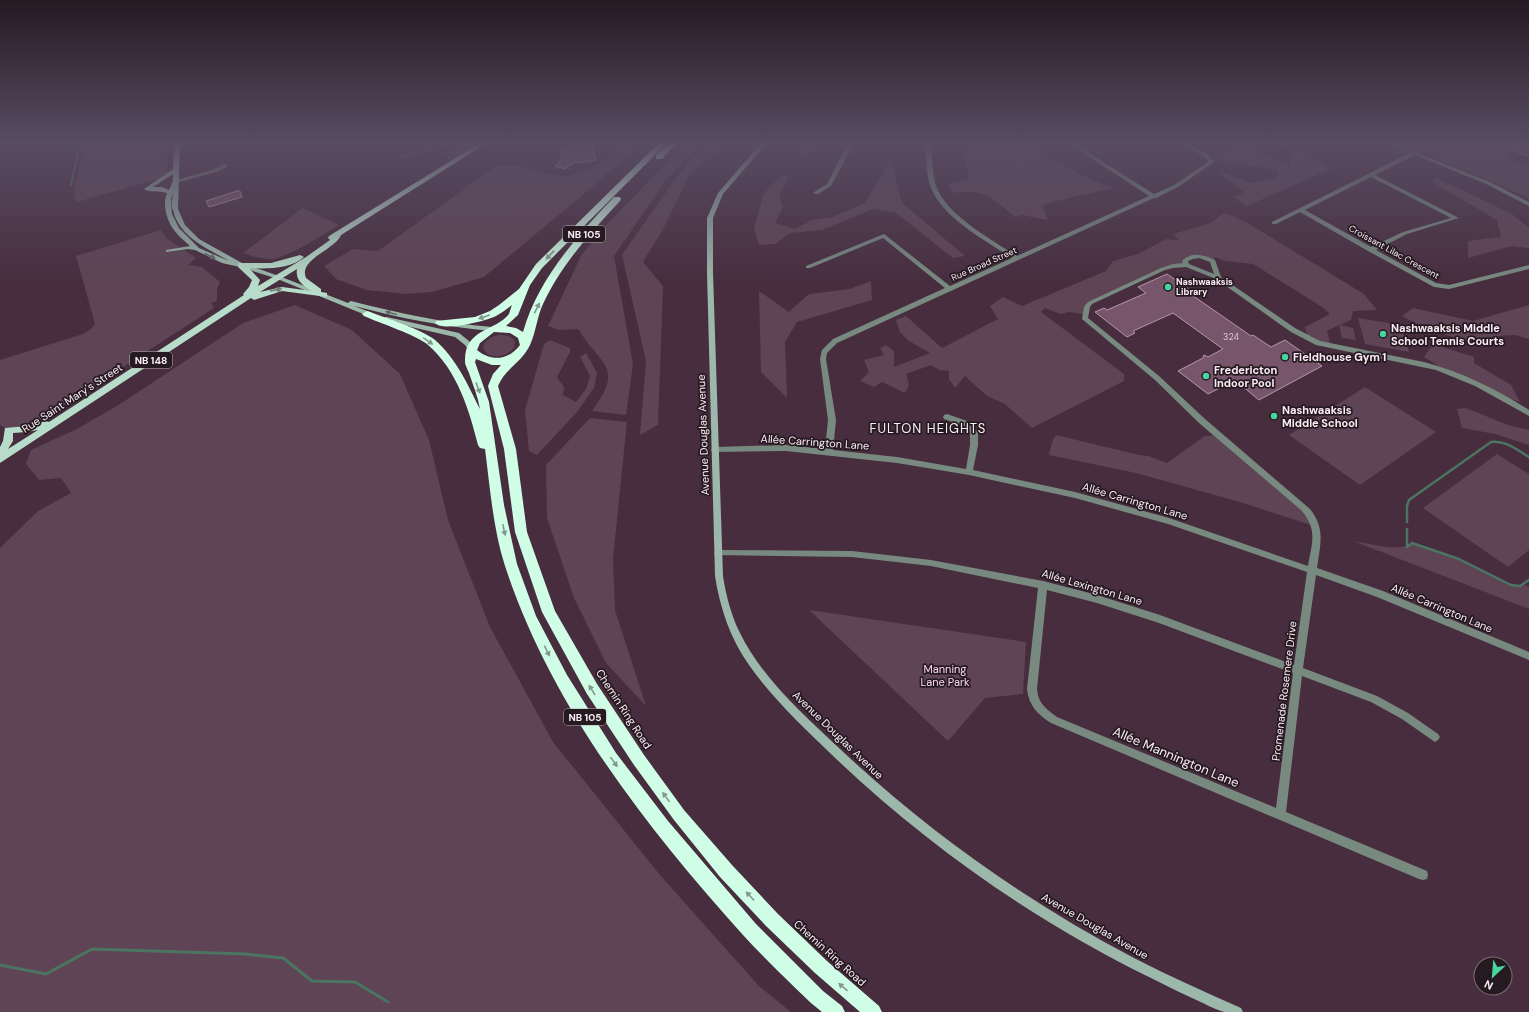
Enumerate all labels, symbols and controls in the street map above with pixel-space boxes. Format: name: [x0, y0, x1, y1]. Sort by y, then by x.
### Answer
street label: Croissant Lilac Crescent: [1347, 222, 1442, 282]
road number: NB 105: [563, 226, 605, 242]
street label: Rue Broad Street: [949, 244, 1019, 284]
one-way arrow: [545, 250, 554, 260]
one-way arrow: [205, 253, 216, 259]
place label: Nashwaaksis Library: [1176, 276, 1233, 298]
marker: Nashwaaksis Library: [1163, 282, 1173, 292]
one-way arrow: [270, 287, 282, 293]
one-way arrow: [534, 303, 541, 314]
one-way arrow: [385, 310, 397, 316]
one-way arrow: [478, 314, 490, 320]
place label: Nashwaaksis Middle School Tennis Courts: [1391, 321, 1504, 348]
marker: Nashwaaksis Middle School Tennis Courts: [1378, 329, 1388, 339]
house number: 324: [1223, 331, 1239, 343]
one-way arrow: [422, 337, 433, 345]
place label: Fieldhouse Gym 1: [1293, 350, 1386, 364]
road number: NB 148: [130, 352, 172, 368]
marker: Fieldhouse Gym 1: [1280, 352, 1290, 362]
street label: Rue Saint Mary's Street: [19, 360, 125, 436]
place label: Fredericton Indoor Pool: [1214, 363, 1277, 390]
marker: Fredericton Indoor Pool: [1201, 371, 1211, 381]
street label: Avenue Douglas Avenue: [694, 374, 712, 496]
one-way arrow: [476, 383, 482, 395]
place label: Nashwaaksis Middle School: [1282, 403, 1358, 430]
marker: Nashwaaksis Middle School: [1269, 411, 1279, 421]
district label: FULTON HEIGHTS: [870, 420, 986, 437]
street label: Allée Carrington Lane: [760, 431, 870, 453]
street label: Allée Carrington Lane: [1081, 479, 1189, 523]
one-way arrow: [501, 523, 507, 536]
street label: Allée Lexington Lane: [1040, 566, 1144, 608]
street label: Allée Carrington Lane: [1389, 580, 1495, 636]
street label: Promenade Rosemere Drive: [1268, 620, 1300, 762]
one-way arrow: [544, 646, 550, 657]
park label: Manning Lane Park: [921, 662, 970, 689]
street label: Chemin Ring Road: [593, 666, 655, 752]
one-way arrow: [589, 684, 596, 696]
street label: Avenue Douglas Avenue: [790, 688, 886, 782]
road number: NB 105: [564, 709, 606, 725]
street label: Allée Mannington Lane: [1110, 723, 1242, 791]
one-way arrow: [610, 757, 619, 768]
one-way arrow: [662, 792, 670, 802]
street label: Avenue Douglas Avenue: [1039, 890, 1151, 962]
one-way arrow: [745, 891, 754, 902]
street label: Chemin Ring Road: [791, 917, 869, 989]
north arrow: [1473, 956, 1513, 996]
text: N: [1482, 977, 1495, 993]
one-way arrow: [838, 982, 849, 991]

